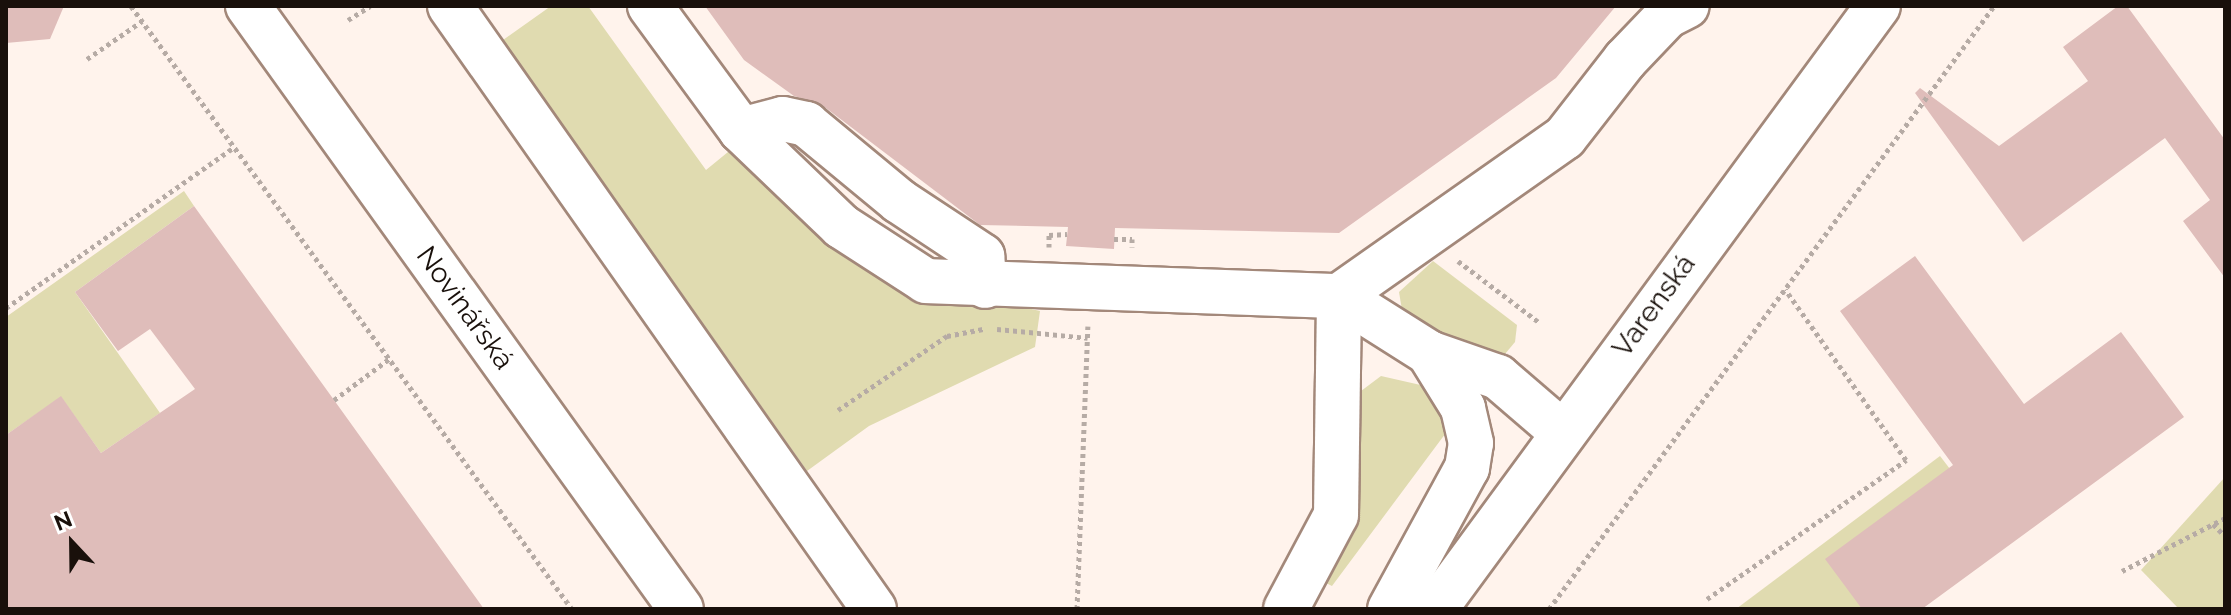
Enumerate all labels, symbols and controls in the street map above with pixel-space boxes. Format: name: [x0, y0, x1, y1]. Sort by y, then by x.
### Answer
street label: Novinářská: [409, 240, 521, 376]
street label: Varenská: [1606, 248, 1702, 364]
north arrow: [32, 503, 112, 583]
text: N: [50, 506, 76, 536]

